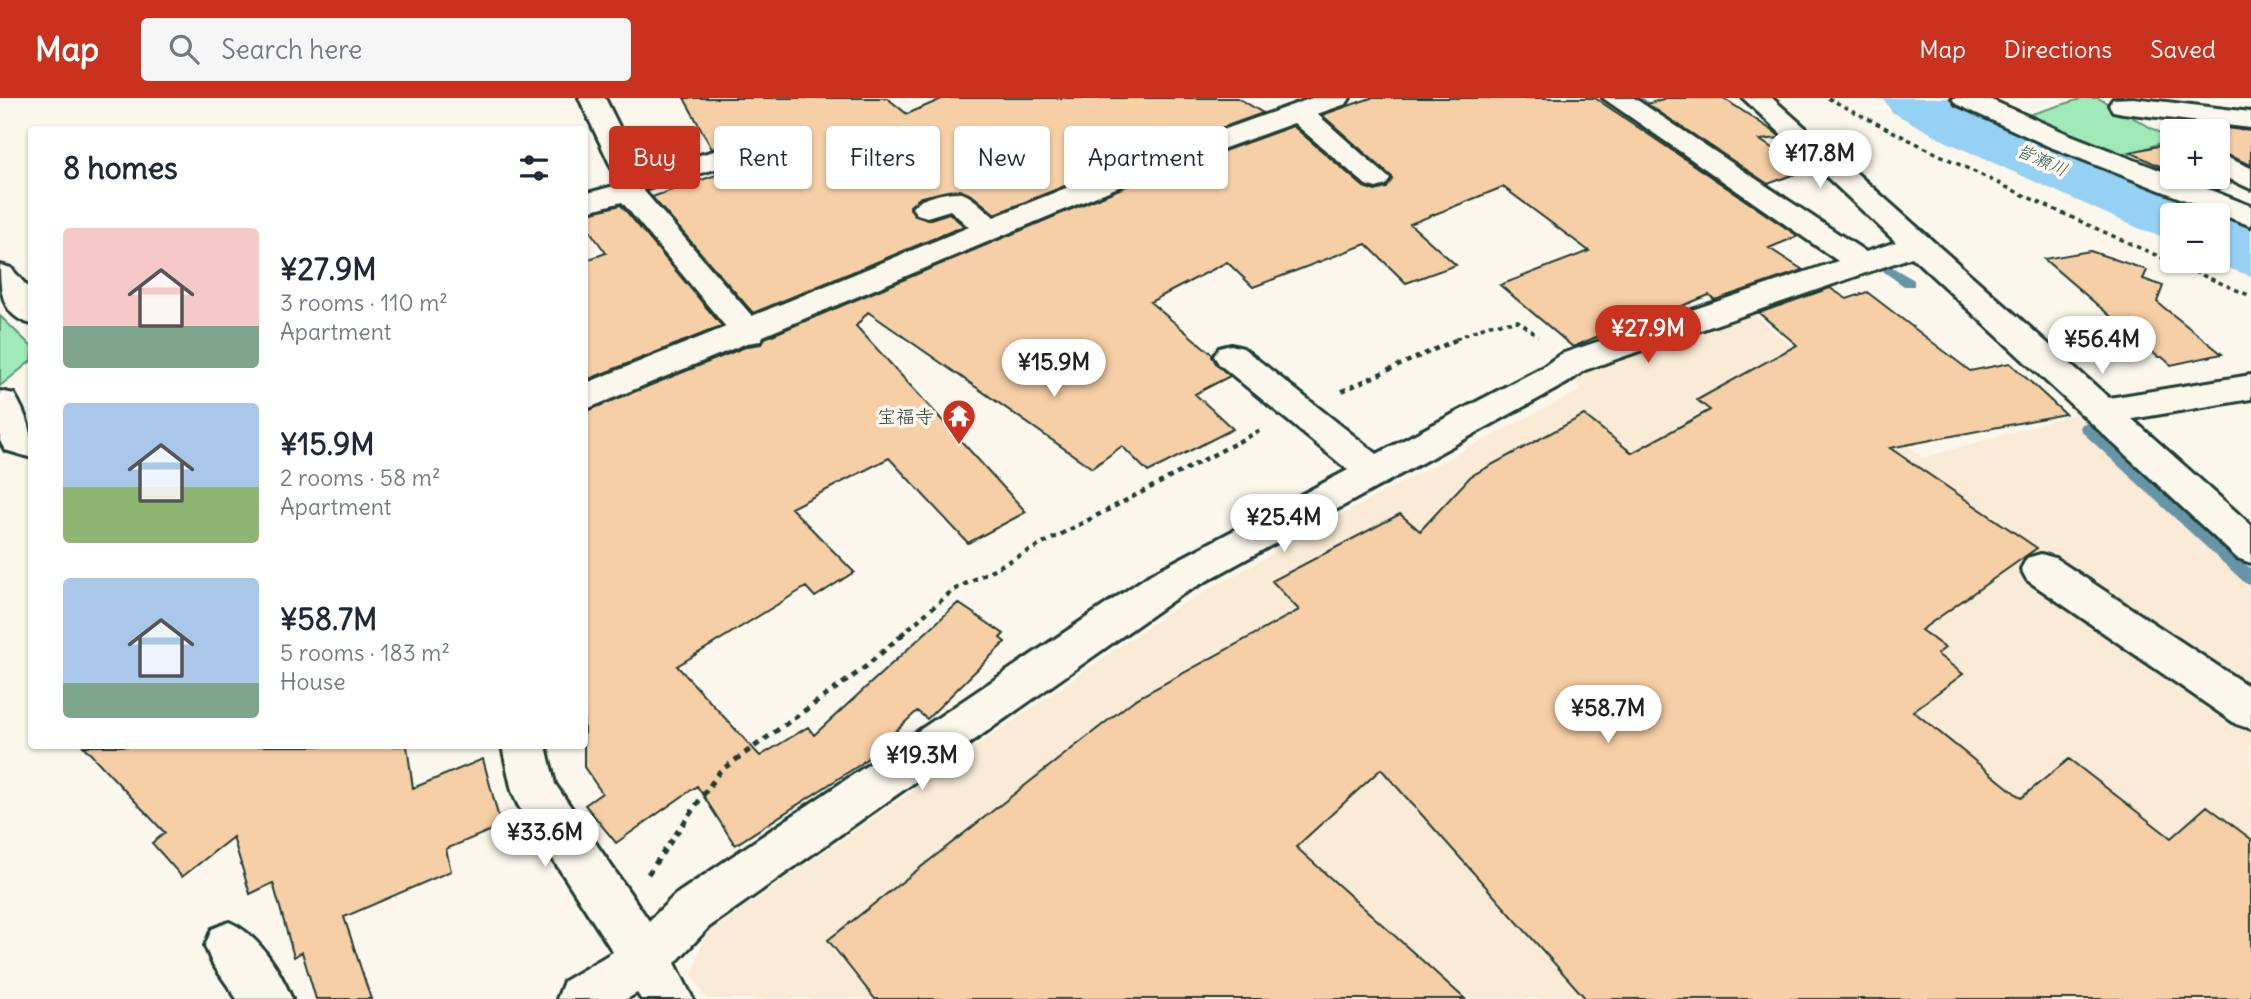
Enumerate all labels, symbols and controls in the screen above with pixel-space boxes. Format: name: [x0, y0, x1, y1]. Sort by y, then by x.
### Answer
search box: [141, 18, 631, 81]
text: Map: [35, 28, 99, 70]
icon: search: [165, 30, 203, 68]
text: Search here: [221, 33, 362, 66]
text: Map: [1919, 34, 1966, 64]
text: Directions: [2004, 34, 2112, 64]
text: Saved: [2150, 34, 2216, 64]
map controls: [2160, 119, 2230, 273]
button: +: [2160, 119, 2230, 189]
chip: Buy: [609, 126, 700, 189]
chip: Rent: [714, 126, 812, 189]
chip: Filters: [826, 126, 940, 189]
chip: New: [954, 126, 1050, 189]
chip: Apartment: [1064, 126, 1228, 189]
pin: ¥17.8M: [1763, 130, 1877, 190]
text: ¥17.8M: [1785, 138, 1855, 167]
water label: 皆瀬川: [2013, 138, 2072, 181]
text: 8 homes: [63, 149, 178, 187]
icon: filters: [515, 149, 553, 187]
button: −: [2160, 203, 2230, 273]
text: ¥27.9M: [280, 250, 377, 288]
icon: home: [119, 256, 203, 340]
text: 3 rooms · 110 m²: [280, 288, 448, 317]
pin: ¥27.9M: [1591, 306, 1705, 365]
text: ¥27.9M: [1611, 313, 1685, 342]
pin: ¥56.4M: [2045, 316, 2159, 376]
text: Apartment: [280, 317, 392, 346]
text: ¥56.4M: [2064, 324, 2140, 353]
pin: ¥15.9M: [997, 340, 1111, 399]
text: ¥15.9M: [1018, 347, 1090, 376]
temple icon: 宝福寺: [940, 397, 978, 446]
place label: 宝福寺: [877, 404, 934, 428]
text: ¥15.9M: [280, 425, 375, 463]
icon: home: [119, 431, 203, 515]
text: 2 rooms · 58 m²: [280, 463, 441, 492]
text: Apartment: [280, 492, 392, 521]
pin: ¥25.4M: [1227, 494, 1341, 554]
text: ¥25.4M: [1246, 502, 1322, 531]
text: ¥58.7M: [280, 600, 377, 638]
icon: home: [119, 606, 203, 690]
text: 5 rooms · 183 m²: [280, 638, 450, 667]
text: House: [280, 667, 346, 696]
pin: ¥58.7M: [1551, 686, 1665, 745]
text: ¥58.7M: [1571, 693, 1645, 722]
pin: ¥19.3M: [865, 732, 979, 792]
text: ¥19.3M: [886, 740, 958, 769]
pin: ¥33.6M: [488, 810, 602, 869]
text: ¥33.6M: [507, 817, 583, 846]

